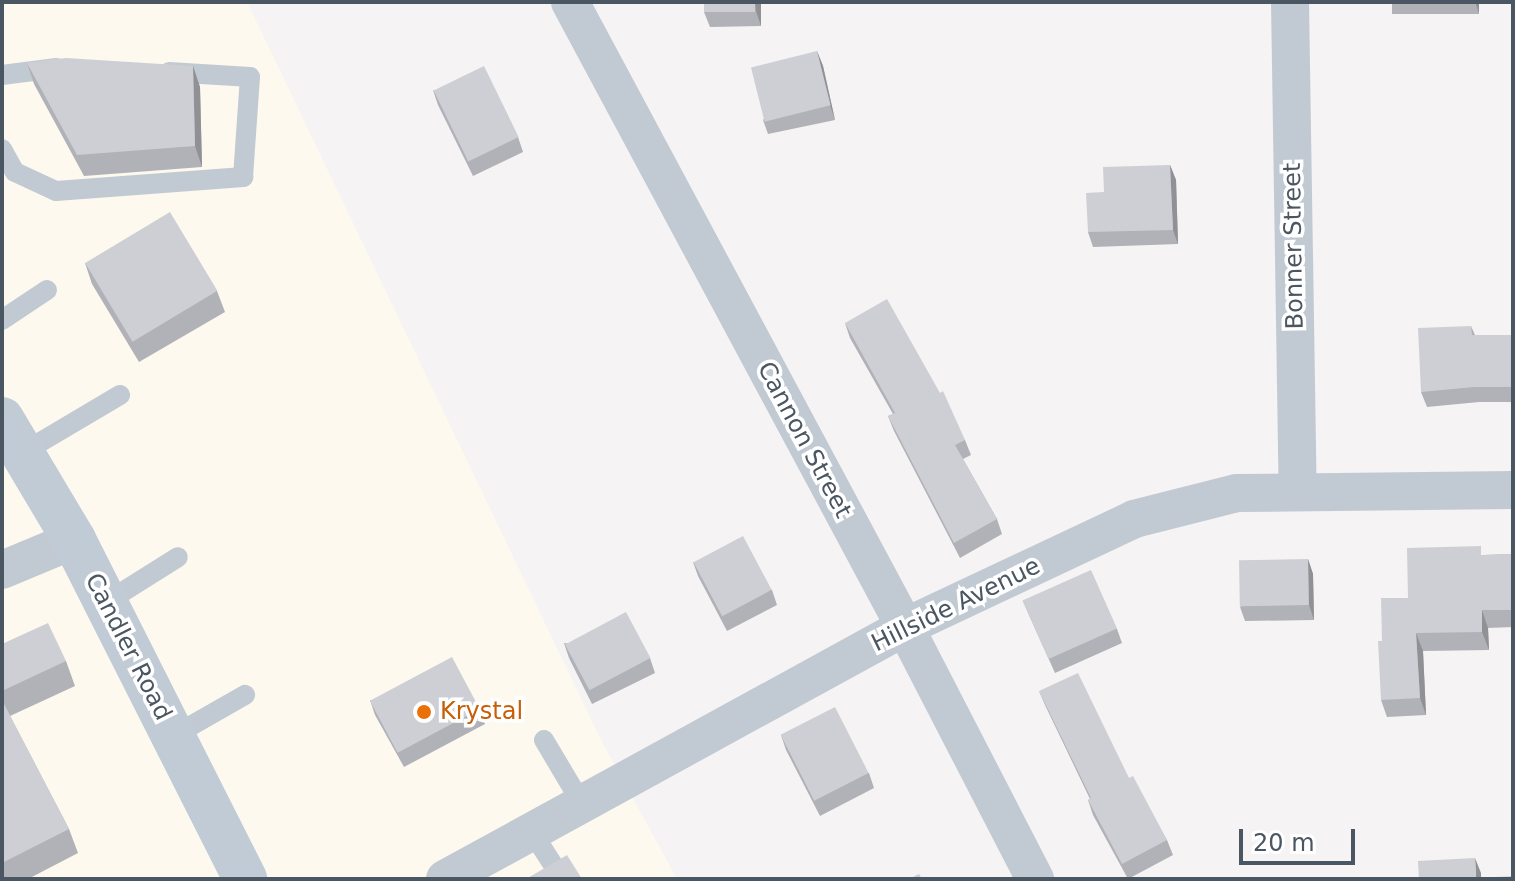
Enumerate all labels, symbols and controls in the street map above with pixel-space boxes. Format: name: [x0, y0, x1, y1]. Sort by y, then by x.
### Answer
street label: Bonner Street: [1278, 162, 1310, 330]
street label: Cannon Street: [751, 357, 857, 523]
street label: Hillside Avenue: [867, 552, 1045, 658]
street label: Candler Road: [79, 569, 177, 725]
place label: Krystal: [440, 698, 523, 726]
marker: Krystal: [415, 703, 433, 721]
scale bar: [1243, 813, 1359, 863]
text: 20 m: [1253, 829, 1315, 857]

